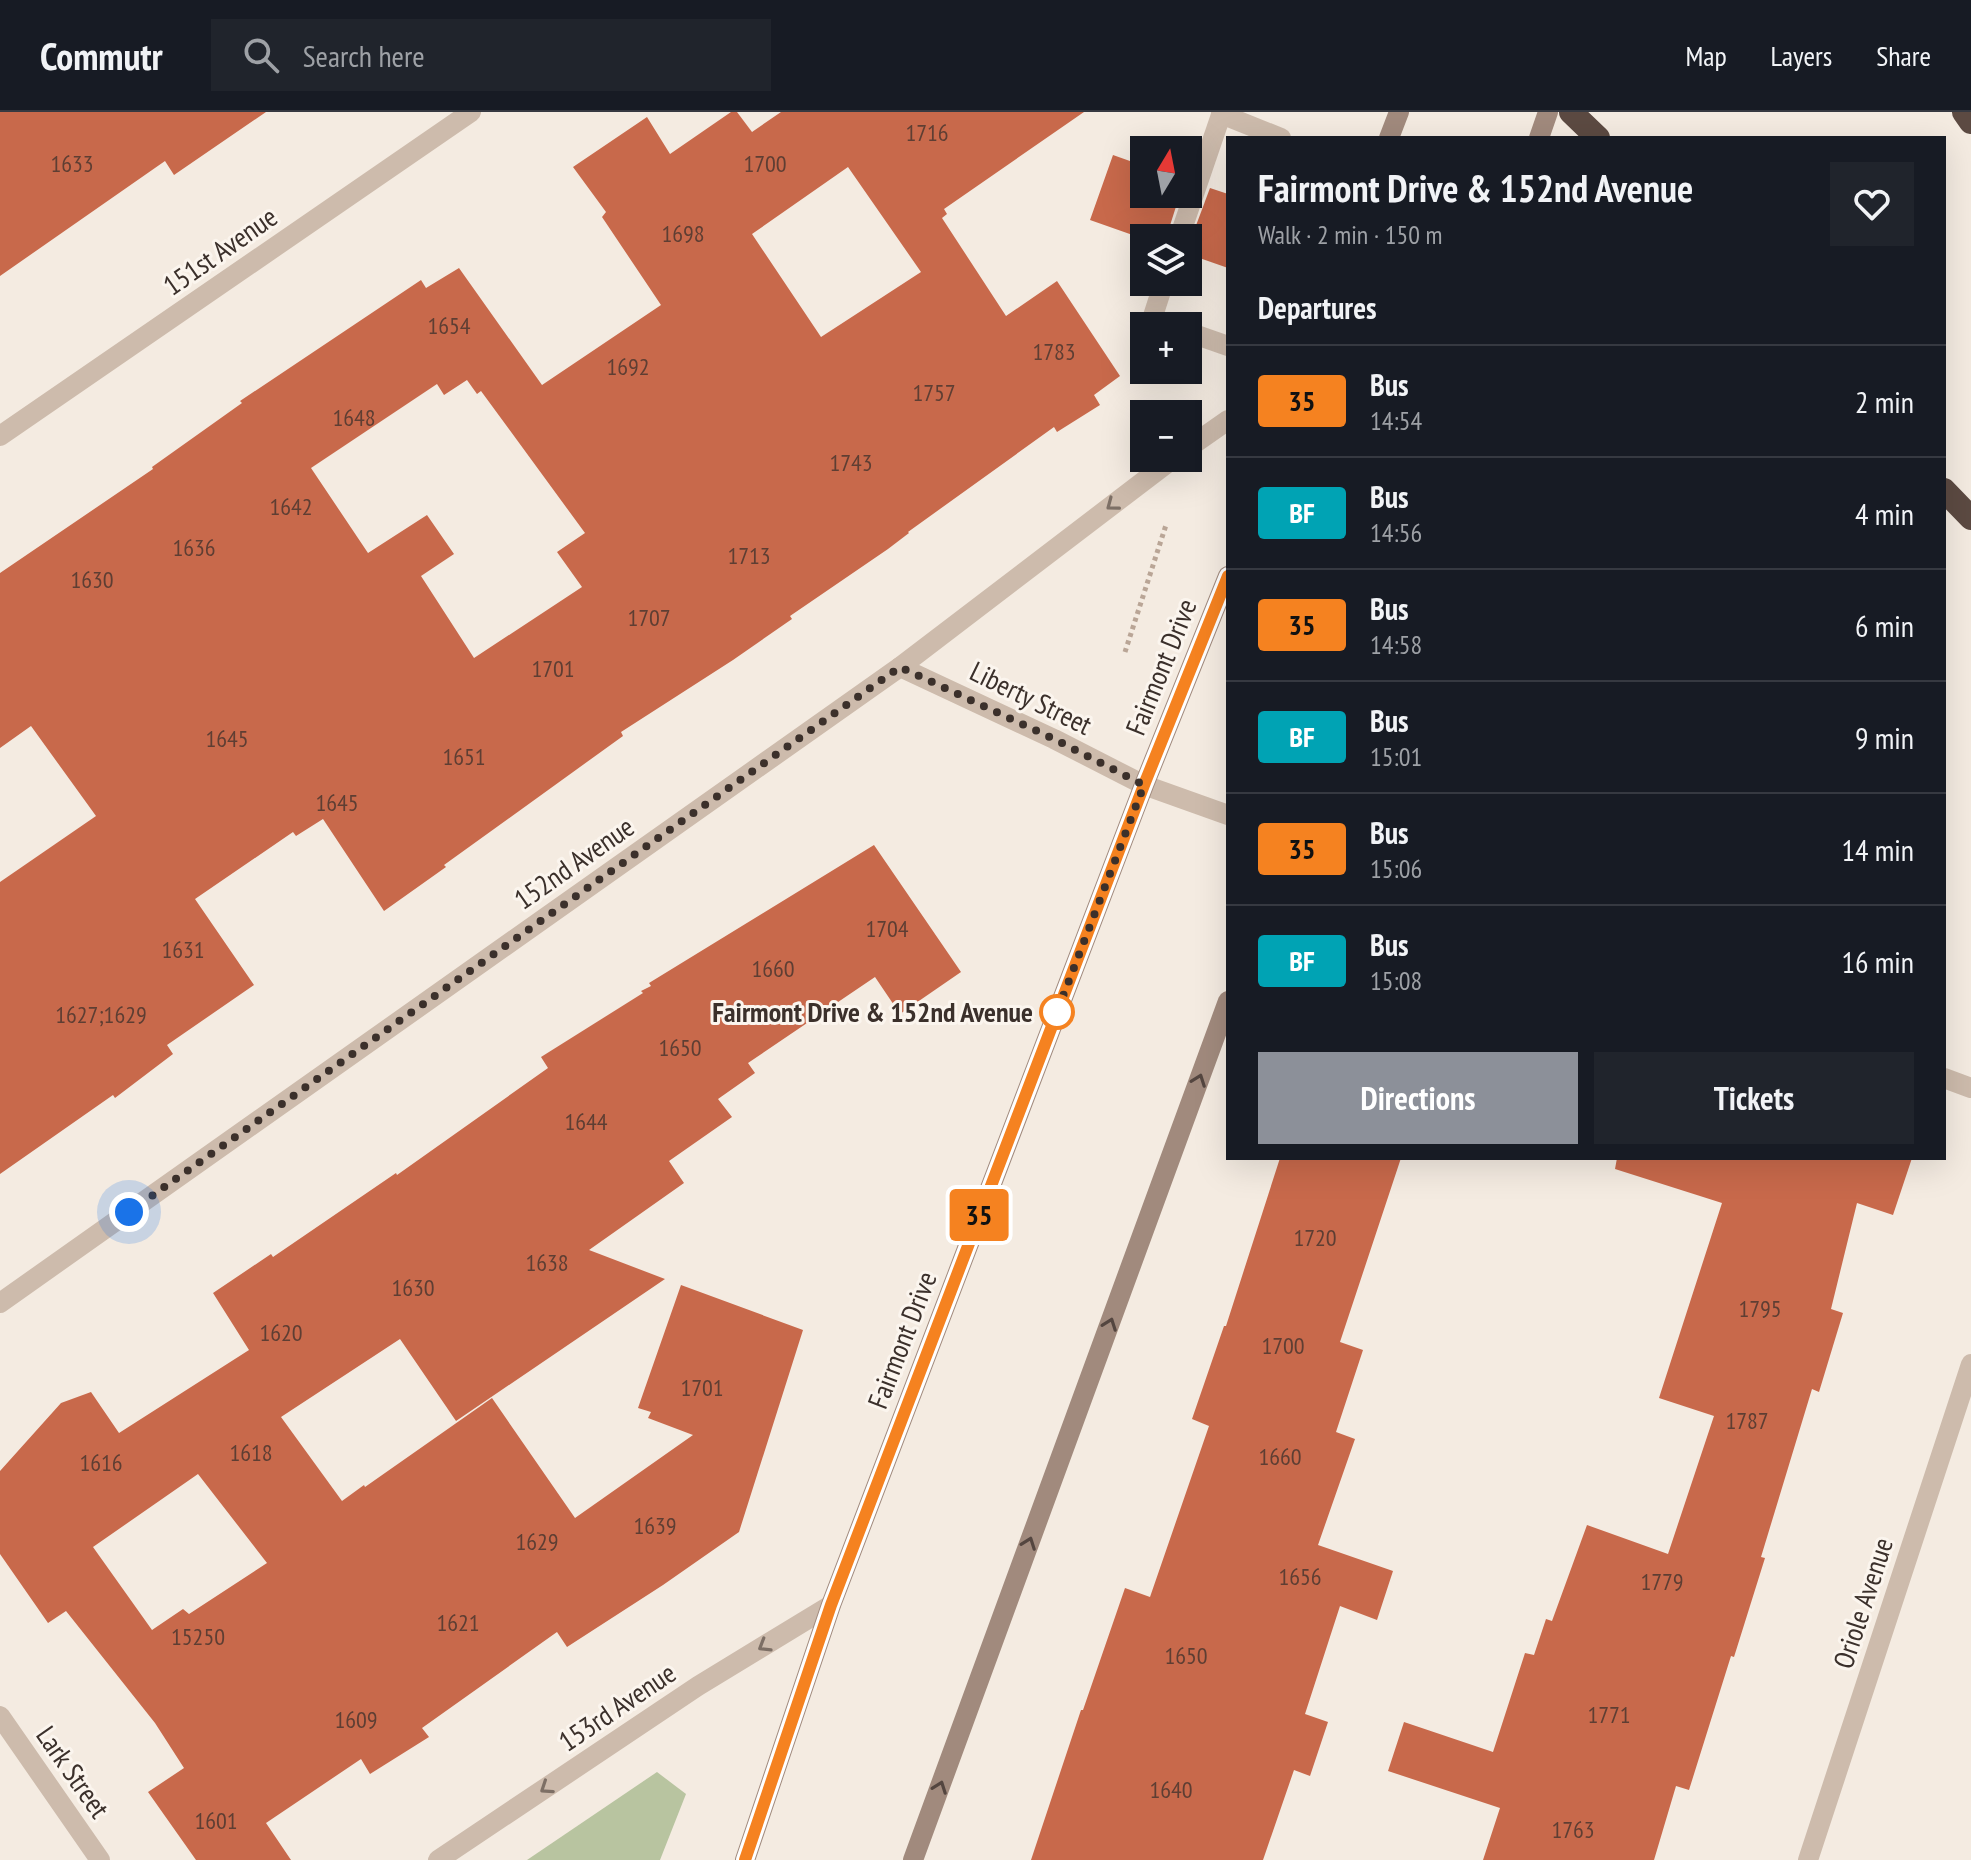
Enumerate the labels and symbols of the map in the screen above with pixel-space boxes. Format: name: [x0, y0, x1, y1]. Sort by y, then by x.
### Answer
house number: 1716: [905, 117, 949, 148]
north arrow: [1130, 136, 1202, 208]
house number: 1633: [50, 148, 94, 179]
house number: 1700: [743, 148, 787, 179]
street label: 151st Avenue: [155, 198, 284, 303]
house number: 1698: [661, 218, 705, 249]
house number: 1654: [427, 310, 471, 341]
house number: 1783: [1032, 336, 1076, 367]
house number: 1692: [606, 351, 650, 382]
house number: 1757: [912, 377, 956, 408]
house number: 1648: [332, 402, 376, 433]
house number: 1743: [829, 447, 873, 478]
house number: 1642: [269, 491, 313, 522]
one-way arrow: [1106, 495, 1121, 510]
house number: 1636: [172, 532, 216, 563]
house number: 1713: [727, 540, 771, 571]
house number: 1630: [70, 564, 114, 595]
street label: Fairmont Drive: [1116, 593, 1205, 740]
house number: 1707: [627, 602, 671, 633]
street label: Liberty Street: [964, 652, 1098, 743]
house number: 1701: [531, 653, 575, 684]
house number: 1645: [205, 723, 249, 754]
house number: 1651: [442, 741, 486, 772]
house number: 1645: [315, 787, 359, 818]
street label: 152nd Avenue: [506, 808, 641, 917]
house number: 1704: [865, 913, 909, 944]
house number: 1631: [161, 934, 205, 965]
house number: 1660: [751, 953, 795, 984]
place label: Fairmont Drive & 152nd Avenue: [712, 993, 1033, 1030]
marker: Fairmont Drive & 152nd Avenue: [1040, 995, 1074, 1029]
house number: 1627;1629: [55, 999, 147, 1030]
house number: 1650: [658, 1032, 702, 1063]
one-way arrow: [1189, 1074, 1206, 1088]
house number: 1644: [564, 1106, 608, 1137]
line badge: 35: [943, 1189, 1015, 1241]
your location: [109, 1192, 149, 1232]
house number: 1720: [1293, 1222, 1337, 1253]
house number: 1638: [525, 1247, 569, 1278]
street label: Fairmont Drive: [859, 1266, 945, 1414]
house number: 1630: [391, 1272, 435, 1303]
house number: 1795: [1738, 1293, 1782, 1324]
house number: 1620: [259, 1317, 303, 1348]
one-way arrow: [1100, 1318, 1116, 1332]
house number: 1700: [1261, 1330, 1305, 1361]
house number: 1701: [680, 1372, 724, 1403]
house number: 1787: [1725, 1405, 1769, 1436]
house number: 1618: [229, 1437, 273, 1468]
house number: 1660: [1258, 1441, 1302, 1472]
house number: 1616: [79, 1447, 123, 1478]
house number: 1639: [633, 1510, 677, 1541]
house number: 1629: [515, 1526, 559, 1557]
street label: Oriole Avenue: [1824, 1533, 1901, 1673]
one-way arrow: [1020, 1536, 1036, 1550]
house number: 1656: [1278, 1561, 1322, 1592]
house number: 1779: [1640, 1566, 1684, 1597]
house number: 1621: [436, 1607, 480, 1638]
house number: 15250: [171, 1621, 225, 1652]
one-way arrow: [758, 1636, 773, 1652]
house number: 1650: [1164, 1640, 1208, 1671]
street label: 153rd Avenue: [551, 1654, 682, 1759]
house number: 1771: [1587, 1699, 1631, 1730]
house number: 1609: [334, 1704, 378, 1735]
street label: Lark Street: [28, 1718, 119, 1825]
house number: 1640: [1149, 1774, 1193, 1805]
one-way arrow: [541, 1778, 555, 1793]
one-way arrow: [930, 1781, 947, 1795]
house number: 1601: [194, 1805, 238, 1836]
house number: 1763: [1551, 1814, 1595, 1845]

